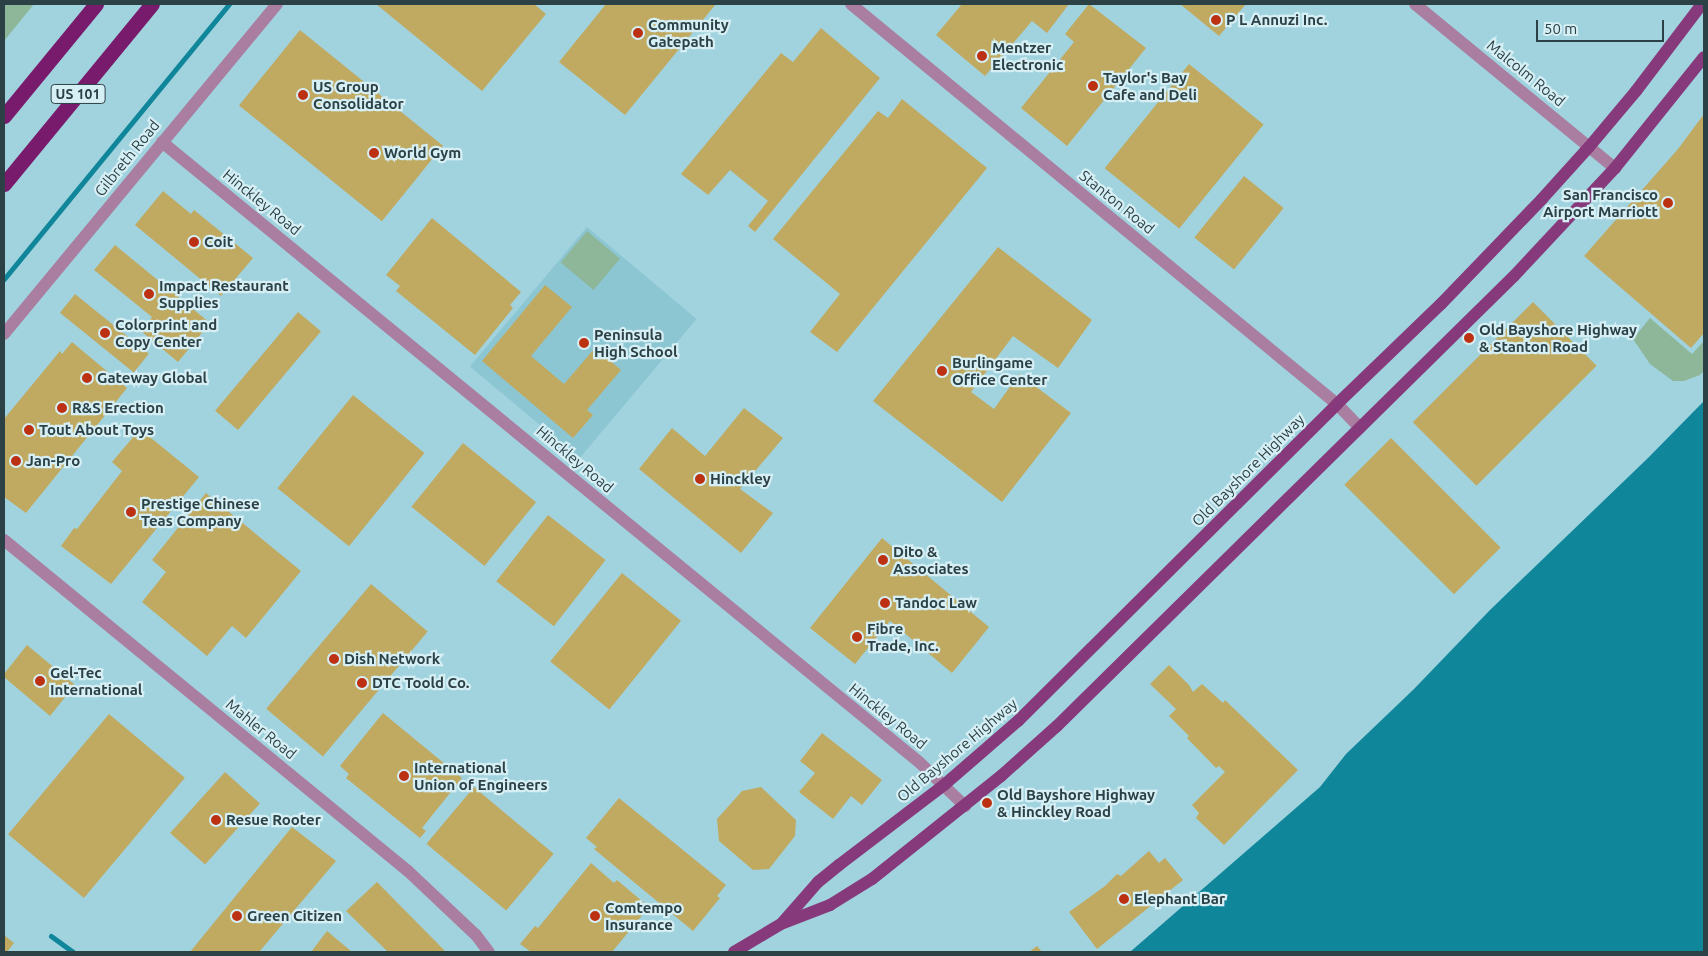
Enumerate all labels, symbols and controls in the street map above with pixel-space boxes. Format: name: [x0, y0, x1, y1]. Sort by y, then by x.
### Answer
scale bar: [1538, 10, 1666, 42]
place label: P L Annuzi Inc.: [1226, 11, 1327, 29]
marker: P L Annuzi Inc.: [1210, 14, 1222, 26]
place label: Community Gatepath: [648, 15, 729, 50]
text: 50 m: [1544, 20, 1577, 37]
marker: Community Gatepath: [632, 27, 644, 39]
street label: Malcolm Road: [1483, 36, 1569, 110]
place label: Mentzer Electronic: [992, 38, 1063, 73]
marker: Mentzer Electronic: [976, 50, 988, 62]
place label: Taylor's Bay Cafe and Deli: [1103, 68, 1197, 103]
place label: US Group Consolidator: [313, 77, 404, 112]
marker: Taylor's Bay Cafe and Deli: [1087, 80, 1099, 92]
road number: US 101: [50, 82, 106, 106]
marker: US Group Consolidator: [297, 89, 309, 101]
street label: Gilbreth Road: [91, 116, 163, 200]
place label: World Gym: [384, 144, 461, 162]
marker: World Gym: [368, 147, 380, 159]
street label: Hinckley Road: [220, 165, 304, 239]
street label: Stanton Road: [1076, 166, 1158, 238]
place label: San Francisco Airport Marriott: [1543, 185, 1658, 220]
marker: San Francisco Airport Marriott: [1662, 197, 1674, 209]
place label: Coit: [204, 233, 233, 251]
marker: Coit: [188, 236, 200, 248]
place label: Impact Restaurant Supplies: [159, 276, 289, 311]
marker: Impact Restaurant Supplies: [143, 288, 155, 300]
place label: Colorprint and Copy Center: [115, 315, 217, 350]
place label: Old Bayshore Highway & Stanton Road: [1479, 320, 1637, 355]
place label: Peninsula High School: [594, 325, 677, 360]
marker: Colorprint and Copy Center: [99, 327, 111, 339]
marker: Old Bayshore Highway & Stanton Road: [1463, 332, 1475, 344]
marker: Peninsula High School: [578, 337, 590, 349]
place label: Burlingame Office Center: [952, 353, 1047, 388]
marker: Burlingame Office Center: [936, 365, 948, 377]
place label: Gateway Global: [97, 369, 207, 387]
marker: Gateway Global: [81, 372, 93, 384]
place label: R&S Erection: [72, 399, 164, 417]
marker: R&S Erection: [56, 402, 68, 414]
street label: Old Bayshore Highway: [1188, 410, 1308, 530]
place label: Tout About Toys: [39, 421, 154, 439]
street label: Hinckley Road: [533, 422, 617, 496]
marker: Tout About Toys: [23, 424, 35, 436]
place label: Jan-Pro: [26, 452, 80, 470]
marker: Jan-Pro: [10, 455, 22, 467]
place label: Hinckley: [710, 470, 771, 488]
marker: Hinckley: [694, 473, 706, 485]
place label: Prestige Chinese Teas Company: [141, 494, 260, 529]
marker: Prestige Chinese Teas Company: [125, 506, 137, 518]
place label: Dito & Associates: [893, 542, 969, 577]
marker: Dito & Associates: [877, 554, 889, 566]
place label: Tandoc Law: [895, 594, 977, 612]
marker: Tandoc Law: [879, 597, 891, 609]
place label: Fibre Trade, Inc.: [867, 619, 939, 654]
marker: Fibre Trade, Inc.: [851, 631, 863, 643]
place label: Dish Network: [344, 650, 440, 668]
marker: Dish Network: [328, 653, 340, 665]
place label: Gel-Tec International: [50, 663, 142, 698]
place label: DTC Toold Co.: [372, 674, 469, 692]
marker: Gel-Tec International: [34, 675, 46, 687]
marker: DTC Toold Co.: [356, 677, 368, 689]
street label: Hinckley Road: [846, 679, 930, 753]
street label: Old Bayshore Highway: [893, 694, 1021, 806]
street label: Mahler Road: [222, 695, 300, 763]
place label: International Union of Engineers: [414, 758, 548, 793]
marker: International Union of Engineers: [398, 770, 410, 782]
place label: Old Bayshore Highway & Hinckley Road: [997, 785, 1155, 820]
marker: Old Bayshore Highway & Hinckley Road: [981, 797, 993, 809]
place label: Resue Rooter: [226, 811, 321, 829]
marker: Resue Rooter: [210, 814, 222, 826]
place label: Elephant Bar: [1134, 890, 1225, 908]
marker: Elephant Bar: [1118, 893, 1130, 905]
place label: Comtempo Insurance: [605, 898, 682, 933]
place label: Green Citizen: [247, 907, 342, 925]
marker: Green Citizen: [231, 910, 243, 922]
marker: Comtempo Insurance: [589, 910, 601, 922]

